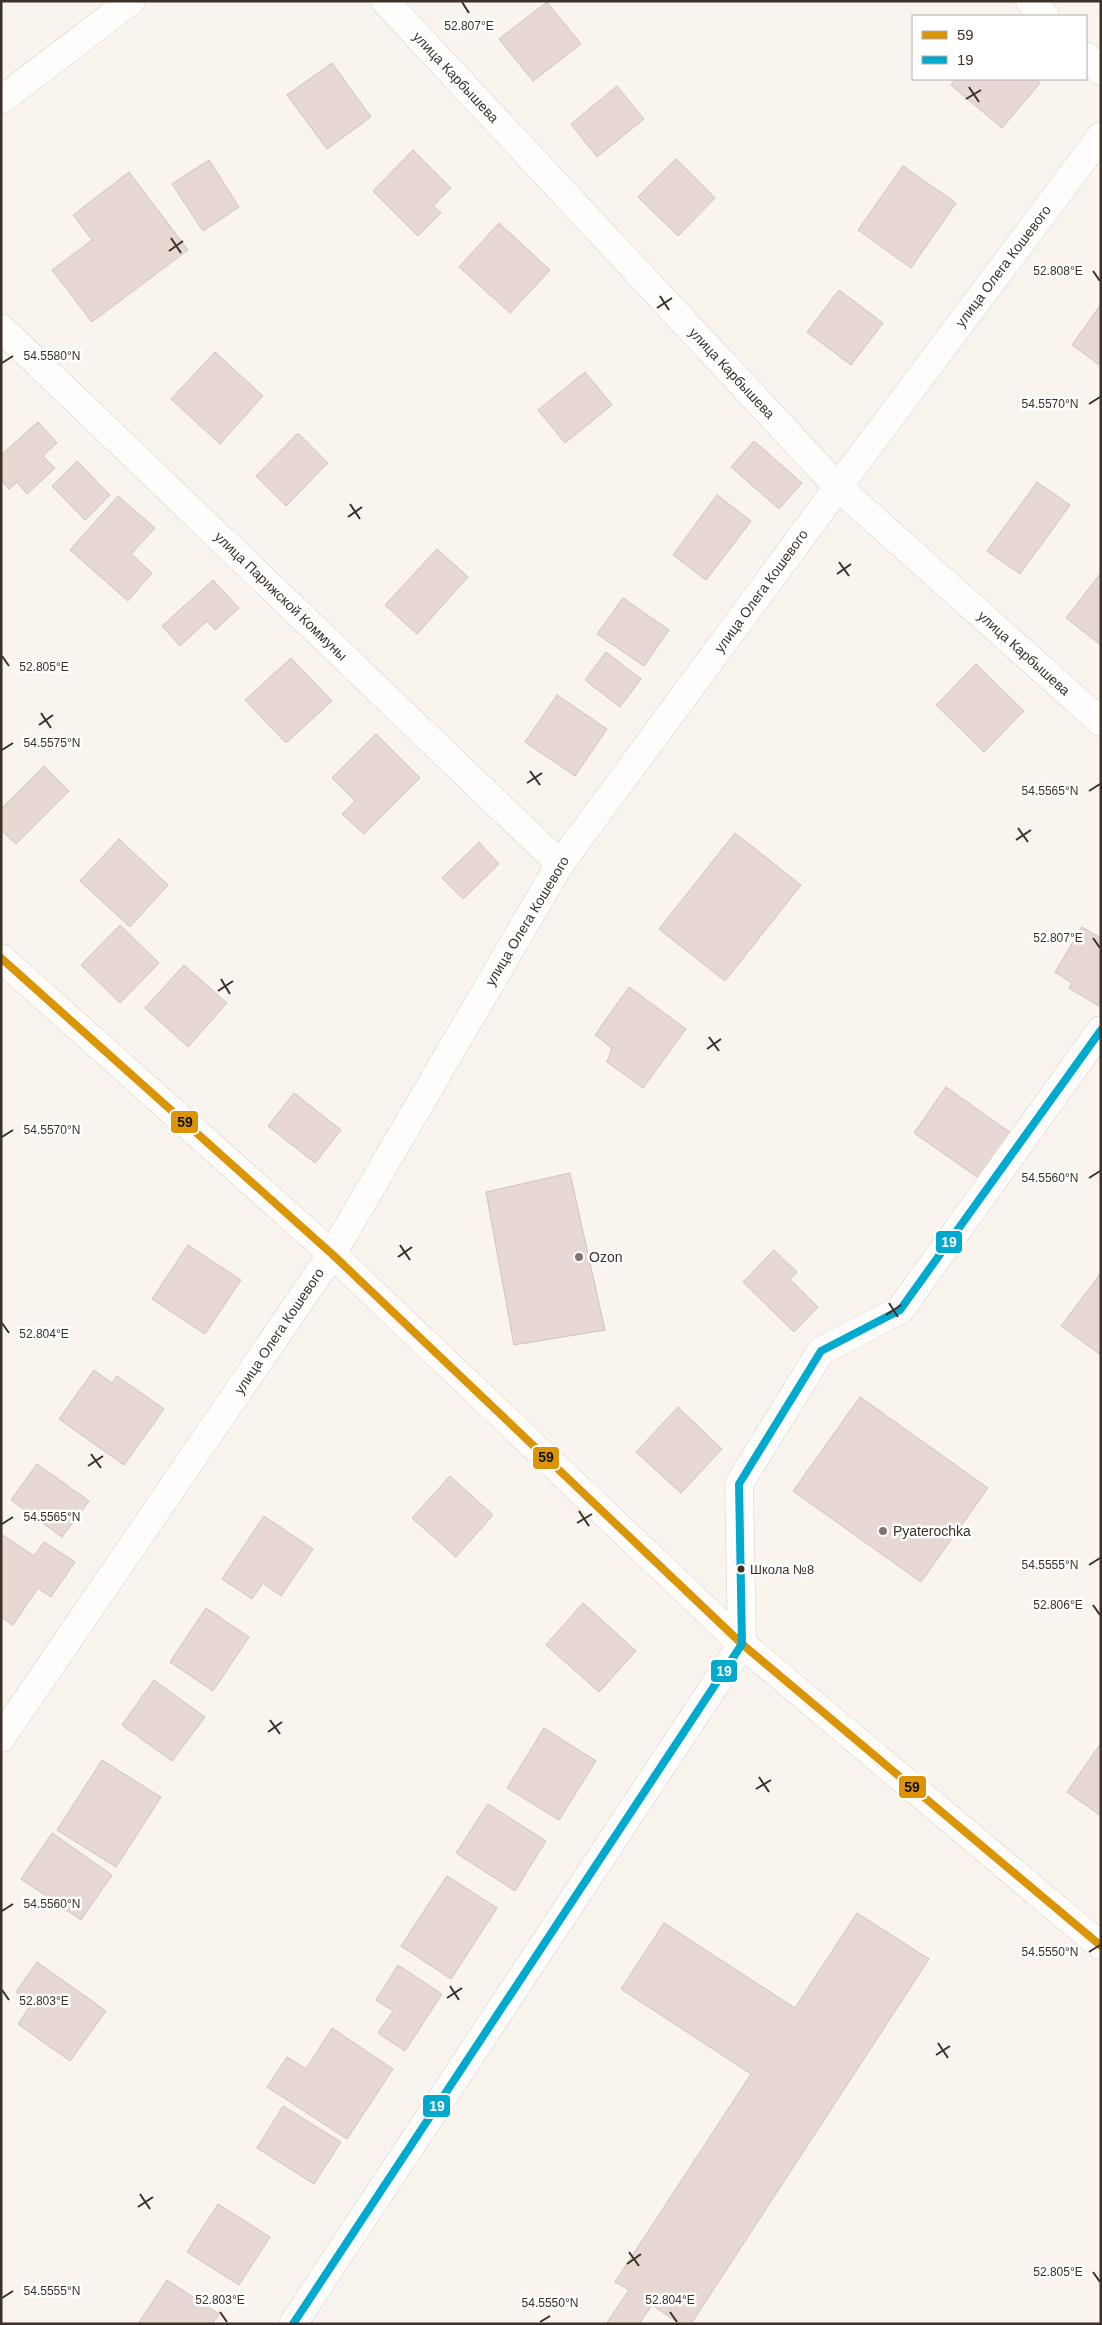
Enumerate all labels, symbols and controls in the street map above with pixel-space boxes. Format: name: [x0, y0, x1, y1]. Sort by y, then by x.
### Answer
legend: [912, 15, 1087, 80]
text: 52.807°E: [444, 19, 494, 33]
text: 59: [957, 26, 974, 43]
street label: улица Карбышева: [410, 28, 502, 126]
text: 19: [957, 51, 974, 68]
street label: улица Олега Кошевого: [952, 202, 1054, 330]
text: 52.808°E: [1033, 264, 1083, 278]
street label: улица Карбышева: [686, 324, 778, 422]
text: 54.5580°N: [24, 349, 80, 363]
text: 54.5570°N: [1022, 397, 1078, 411]
street label: улица Олега Кошевого: [711, 526, 811, 656]
street label: улица Парижской Коммуны: [211, 528, 351, 664]
street label: улица Карбышева: [975, 607, 1073, 699]
text: 52.805°E: [19, 660, 69, 674]
text: 54.5575°N: [24, 736, 80, 750]
text: 54.5565°N: [1022, 784, 1078, 798]
street label: улица Олега Кошевого: [482, 853, 572, 989]
text: 52.807°E: [1033, 931, 1083, 945]
line badge: 59: [170, 1110, 199, 1134]
text: 59: [177, 1114, 193, 1130]
text: 54.5570°N: [24, 1123, 80, 1137]
text: 54.5560°N: [1022, 1171, 1078, 1185]
line badge: 19: [935, 1230, 963, 1254]
text: 19: [941, 1234, 957, 1250]
place label: Ozon: [589, 1249, 622, 1265]
marker: Ozon: [573, 1251, 585, 1263]
street label: улица Олега Кошевого: [231, 1265, 327, 1397]
text: 52.804°E: [19, 1327, 69, 1341]
line badge: 59: [532, 1446, 560, 1470]
text: 59: [538, 1449, 554, 1465]
text: 54.5565°N: [24, 1510, 80, 1524]
place label: Pyaterochka: [893, 1523, 971, 1539]
marker: Pyaterochka: [877, 1525, 889, 1537]
text: 54.5555°N: [1022, 1558, 1078, 1572]
place label: Школа №8: [750, 1562, 814, 1577]
marker: Школа №8: [736, 1564, 746, 1574]
text: 52.806°E: [1033, 1598, 1083, 1612]
line badge: 19: [710, 1659, 738, 1683]
text: 19: [716, 1663, 732, 1679]
line badge: 59: [898, 1775, 927, 1799]
text: 59: [904, 1779, 920, 1795]
text: 54.5560°N: [24, 1897, 80, 1911]
text: 54.5550°N: [1022, 1945, 1078, 1959]
text: 52.803°E: [19, 1994, 69, 2008]
line badge: 19: [422, 2094, 451, 2118]
text: 19: [429, 2098, 445, 2114]
text: 52.805°E: [1033, 2265, 1083, 2279]
text: 54.5555°N: [24, 2284, 80, 2298]
text: 52.803°E: [195, 2293, 245, 2307]
text: 52.804°E: [645, 2293, 695, 2307]
text: 54.5550°N: [522, 2296, 578, 2310]

